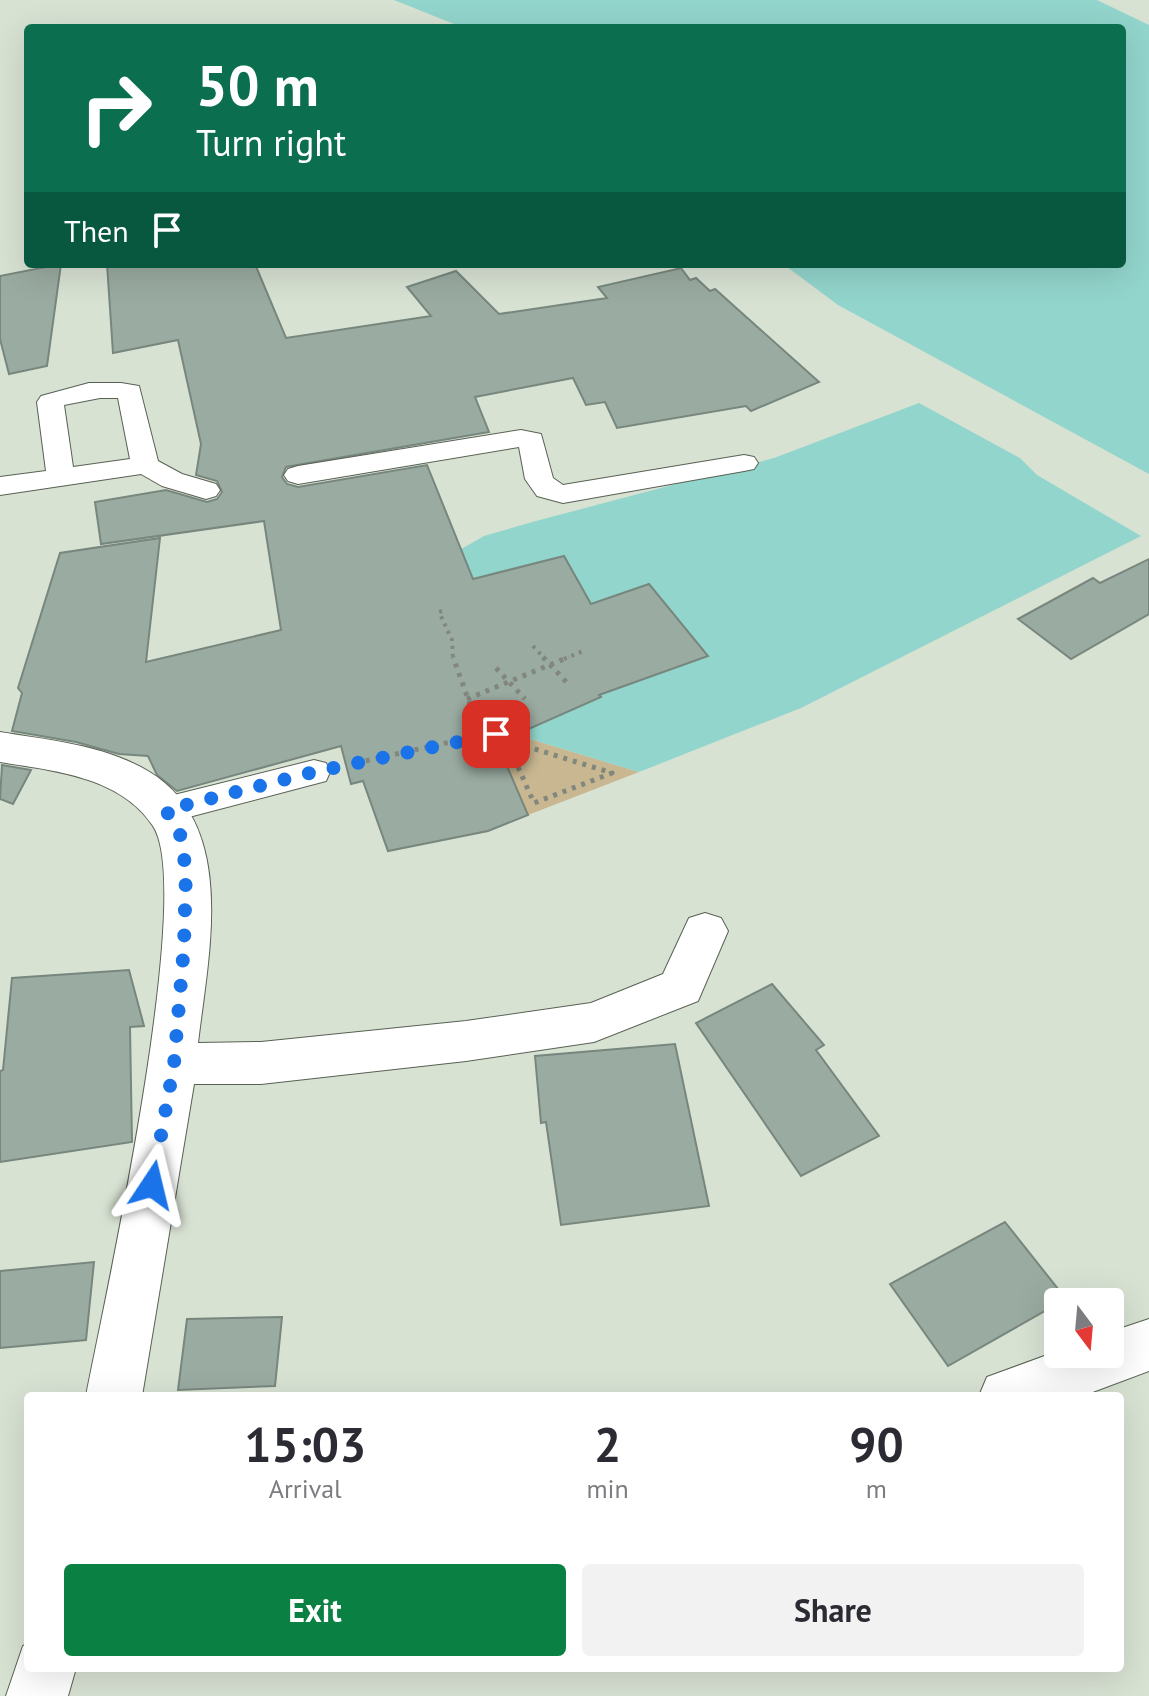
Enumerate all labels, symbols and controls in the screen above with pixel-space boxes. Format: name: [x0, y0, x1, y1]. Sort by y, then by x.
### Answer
text: 50 m: [196, 49, 319, 121]
icon: right: [64, 56, 168, 160]
text: Turn right: [196, 119, 346, 166]
icon: arrive: [145, 208, 189, 252]
text: Then: [64, 211, 129, 250]
pin: [462, 700, 530, 768]
icon: arrive: [474, 712, 518, 756]
position arrow: [110, 1143, 194, 1227]
north arrow: [1044, 1288, 1124, 1368]
map controls: [1044, 1288, 1124, 1368]
text: 15:03: [244, 1413, 366, 1475]
text: 2: [594, 1413, 621, 1475]
text: 90: [849, 1413, 904, 1475]
text: Arrival: [269, 1472, 342, 1505]
text: min: [587, 1472, 629, 1505]
text: m: [866, 1472, 887, 1505]
button: Exit: [64, 1564, 566, 1656]
button: Share: [582, 1564, 1084, 1656]

